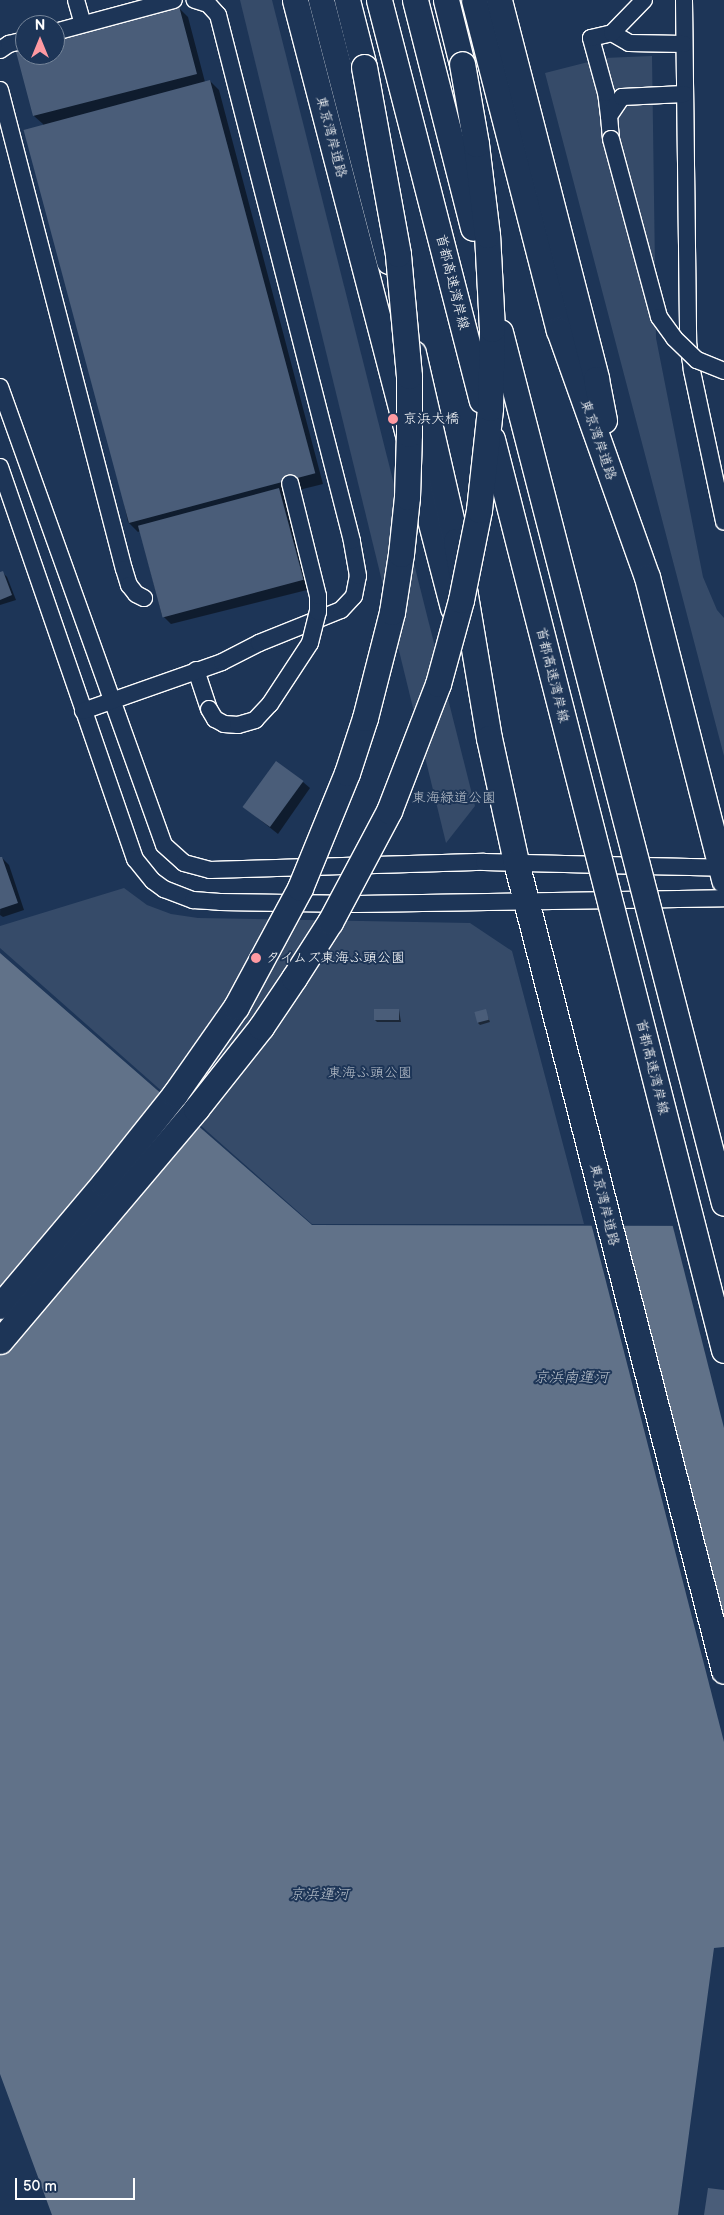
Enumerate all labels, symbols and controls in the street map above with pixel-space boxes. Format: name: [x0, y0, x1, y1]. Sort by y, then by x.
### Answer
north arrow: [15, 15, 65, 65]
text: N: [35, 17, 45, 34]
street label: 東京湾岸道路: [312, 94, 350, 180]
street label: 首都高速湾岸線: [432, 232, 472, 332]
street label: 東京湾岸道路: [576, 398, 620, 482]
place label: 京浜大橋: [403, 411, 459, 427]
marker: 京浜大橋: [387, 413, 399, 425]
street label: 首都高速湾岸線: [532, 625, 572, 725]
park label: 東海緑道公園: [412, 790, 496, 806]
place label: タイムズ東海ふ頭公園: [266, 950, 406, 966]
marker: タイムズ東海ふ頭公園: [250, 952, 262, 964]
street label: 首都高速湾岸線: [632, 1017, 672, 1117]
park label: 東海ふ頭公園: [328, 1065, 412, 1081]
street label: 東京湾岸道路: [586, 1162, 622, 1248]
water label: 京浜南運河: [534, 1369, 608, 1387]
water label: 京浜運河: [289, 1886, 349, 1904]
scale bar: [18, 2168, 138, 2200]
text: 50 m: [23, 2177, 57, 2196]

